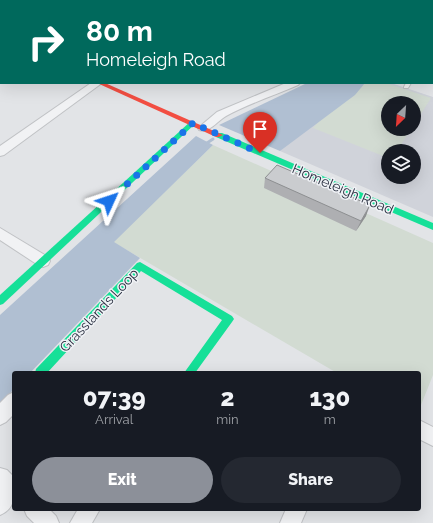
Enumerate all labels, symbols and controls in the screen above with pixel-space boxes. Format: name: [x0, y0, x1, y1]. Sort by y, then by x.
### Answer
text: 80 m: [86, 15, 153, 48]
icon: right: [20, 16, 72, 68]
text: Homeleigh Road: [86, 49, 226, 70]
north arrow: [381, 96, 421, 136]
map controls: [381, 96, 421, 184]
pin: [243, 112, 277, 153]
icon: arrive: [249, 118, 271, 140]
button: layers: [381, 144, 421, 184]
street label: Homeleigh Road: [290, 160, 396, 218]
position arrow: [88, 180, 130, 222]
street label: Grasslands Loop: [56, 265, 142, 355]
text: 07:39: [83, 383, 146, 412]
text: 2: [221, 383, 234, 412]
text: 130: [309, 383, 350, 412]
text: Arrival: [95, 412, 133, 427]
text: min: [216, 412, 239, 427]
text: m: [324, 412, 336, 427]
button: Exit: [32, 457, 213, 503]
button: Share: [221, 457, 401, 503]

